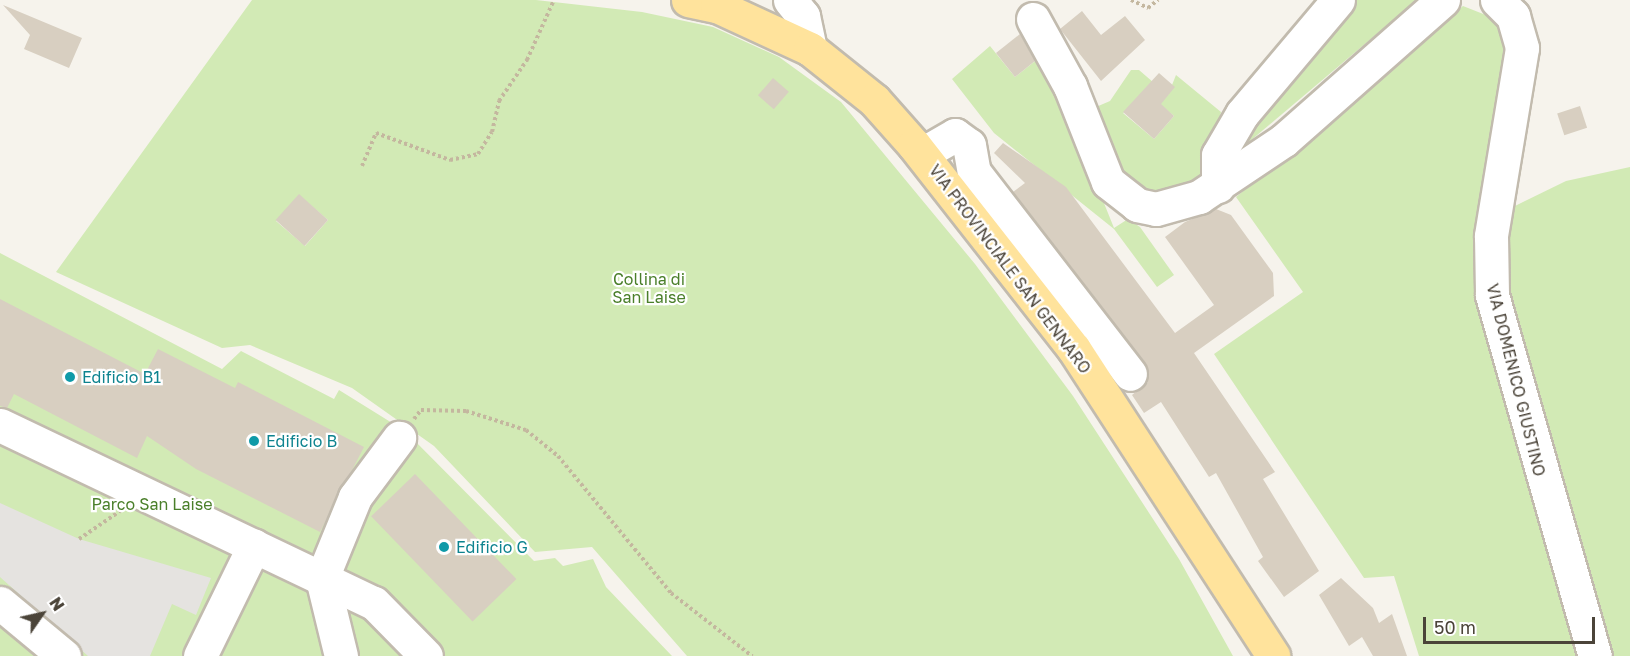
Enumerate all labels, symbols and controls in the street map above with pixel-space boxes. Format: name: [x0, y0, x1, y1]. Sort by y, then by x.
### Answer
street label: VIA PROVINCIALE SAN GENNARO: [925, 161, 1095, 377]
park label: Collina di San Laise: [612, 269, 686, 307]
street label: VIA DOMENICO GIUSTINO: [1483, 282, 1549, 478]
place label: Edificio B1: [82, 367, 161, 387]
marker: Edificio B1: [63, 370, 77, 384]
place label: Edificio B: [266, 431, 337, 451]
marker: Edificio B: [247, 434, 261, 448]
park label: Parco San Laise: [91, 494, 213, 514]
place label: Edificio G: [456, 537, 528, 557]
marker: Edificio G: [437, 540, 451, 554]
north arrow: [12, 584, 72, 644]
text: N: [45, 593, 69, 615]
scale bar: [1426, 605, 1598, 643]
text: 50 m: [1434, 616, 1476, 638]

